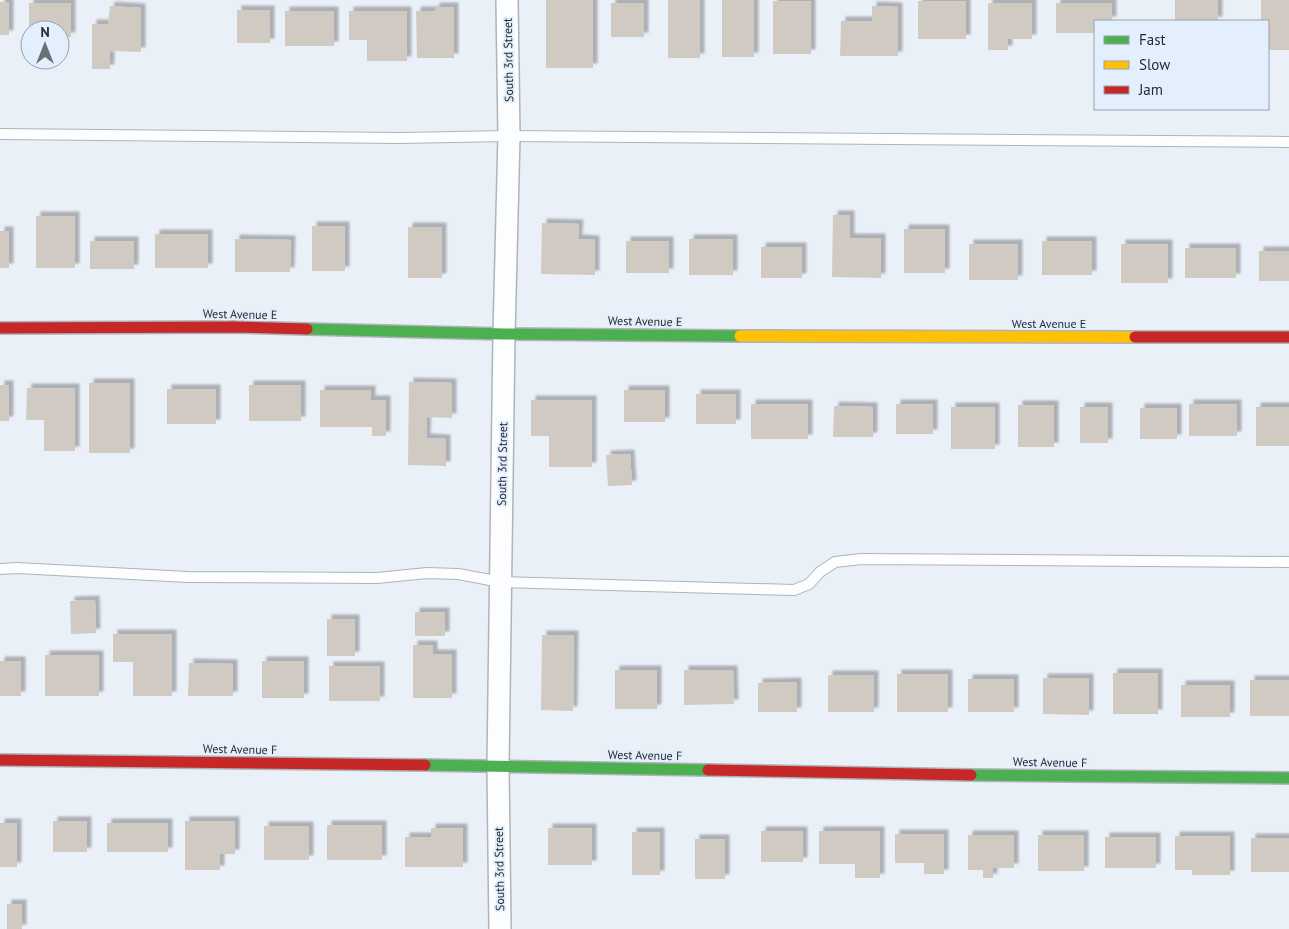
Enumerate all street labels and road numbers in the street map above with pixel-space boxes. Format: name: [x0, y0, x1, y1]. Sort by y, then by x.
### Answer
street label: South 3rd Street: [500, 18, 516, 102]
street label: West Avenue E: [203, 306, 277, 322]
street label: West Avenue E: [608, 313, 682, 329]
street label: West Avenue E: [1012, 316, 1086, 331]
street label: South 3rd Street: [494, 422, 510, 506]
street label: West Avenue F: [203, 741, 277, 757]
street label: West Avenue F: [608, 747, 682, 763]
street label: West Avenue F: [1013, 754, 1087, 770]
street label: South 3rd Street: [491, 827, 507, 911]

